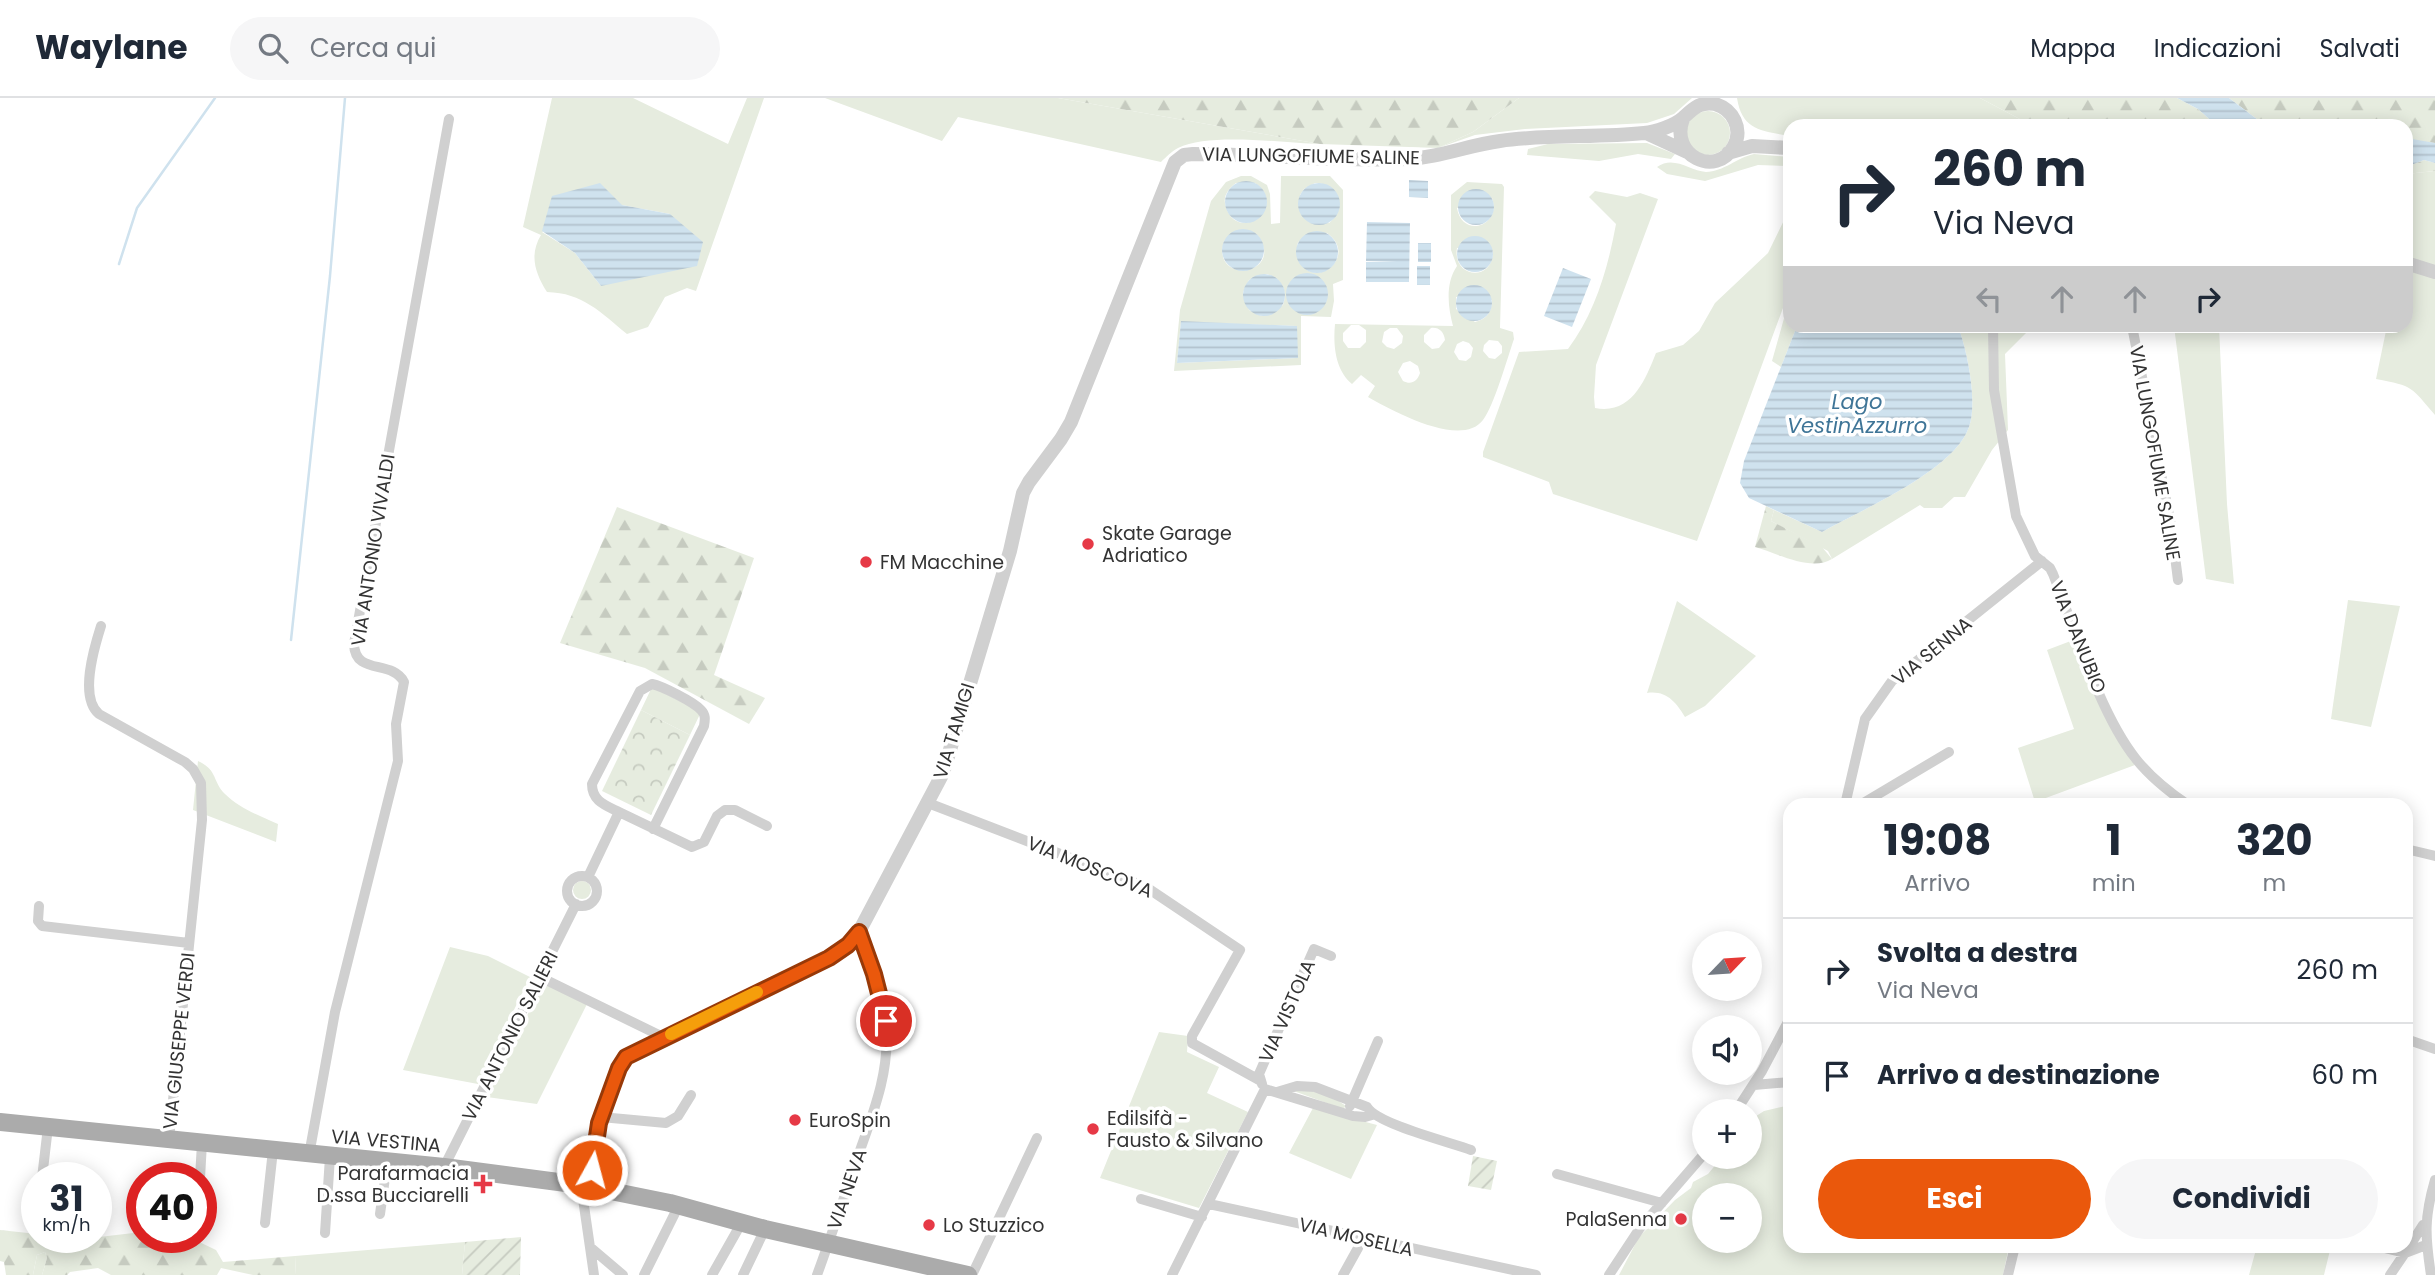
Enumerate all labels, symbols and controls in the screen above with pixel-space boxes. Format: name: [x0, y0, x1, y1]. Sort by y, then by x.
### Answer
search box: [230, 17, 720, 80]
text: Waylane: [35, 24, 188, 71]
icon: search: [254, 29, 292, 67]
text: Cerca qui: [310, 30, 437, 66]
text: Mappa: [2030, 32, 2116, 65]
text: Indicazioni: [2154, 32, 2281, 65]
text: Salvati: [2319, 32, 2400, 65]
text: 260 m: [1933, 135, 2086, 203]
street label: VIA LUNGOFIUME SALINE: [1202, 141, 1420, 171]
icon: right: [1818, 147, 1909, 238]
text: Via Neva: [1933, 200, 2075, 245]
icon: left: [1970, 280, 2008, 318]
icon: ahead: [2043, 280, 2081, 318]
icon: ahead: [2116, 280, 2154, 318]
icon: right: [2189, 280, 2227, 318]
street label: VIA LUNGOFIUME SALINE: [2123, 343, 2187, 563]
water label: Lago VestinAzzurro: [1787, 387, 1927, 440]
street label: VIA ANTONIO VIVALDI: [344, 452, 402, 648]
place label: Skate Garage Adriatico: [1102, 520, 1232, 569]
marker: Skate Garage Adriatico: [1080, 536, 1096, 552]
place label: FM Macchine: [880, 549, 1004, 576]
marker: FM Macchine: [858, 554, 874, 570]
street label: VIA DANUBIO: [2043, 577, 2113, 697]
street label: VIA SENNA: [1886, 610, 1978, 692]
street label: VIA TAMIGI: [927, 680, 981, 782]
text: 19:08: [1883, 811, 1991, 870]
text: 1: [2106, 811, 2122, 870]
text: 320: [2236, 811, 2313, 870]
street label: VIA MOSCOVA: [1023, 830, 1157, 905]
text: Arrivo: [1904, 867, 1970, 899]
text: min: [2092, 867, 2136, 899]
text: m: [2262, 867, 2286, 899]
north arrow: [1692, 931, 1762, 1001]
map controls: [1692, 931, 1762, 1253]
text: Svolta a destra: [1877, 935, 2078, 971]
street label: VIA ANTONIO SALIERI: [455, 946, 565, 1126]
street label: VIA GIUSEPPE VERDI: [156, 951, 202, 1131]
icon: right: [1818, 952, 1856, 990]
text: 260 m: [2296, 952, 2378, 988]
street label: VIA VISTOLA: [1252, 955, 1322, 1067]
text: Via Neva: [1877, 974, 1979, 1006]
pin: [856, 991, 916, 1051]
icon: arrive: [867, 1002, 905, 1040]
button: sound: [1692, 1015, 1762, 1085]
icon: arrive: [1818, 1057, 1856, 1095]
text: Arrivo a destinazione: [1877, 1057, 2160, 1093]
text: 60 m: [2311, 1057, 2378, 1093]
button: +: [1692, 1099, 1762, 1169]
place label: Edilsifà - Fausto & Silvano: [1107, 1105, 1263, 1154]
place label: EuroSpin: [809, 1107, 891, 1134]
marker: EuroSpin: [787, 1112, 803, 1128]
marker: Edilsifà - Fausto & Silvano: [1085, 1121, 1101, 1137]
street label: VIA VESTINA: [330, 1123, 442, 1159]
position arrow: [555, 1133, 629, 1207]
street label: VIA NEVA: [821, 1145, 874, 1233]
button: Esci: [1818, 1159, 2091, 1239]
button: Condividi: [2105, 1159, 2378, 1239]
place label: Parafarmacia D.ssa Bucciarelli: [317, 1160, 469, 1209]
speed limit sign: 40: [126, 1162, 217, 1253]
text: 31: [49, 1174, 84, 1223]
marker: Parafarmacia D.ssa Bucciarelli: [475, 1176, 491, 1192]
button: −: [1692, 1183, 1762, 1253]
place label: PalaSenna: [1566, 1206, 1667, 1233]
street label: VIA MOSELLA: [1296, 1211, 1416, 1263]
marker: PalaSenna: [1673, 1211, 1689, 1227]
text: km/h: [43, 1212, 90, 1237]
place label: Lo Stuzzico: [943, 1212, 1044, 1239]
marker: Lo Stuzzico: [921, 1217, 937, 1233]

